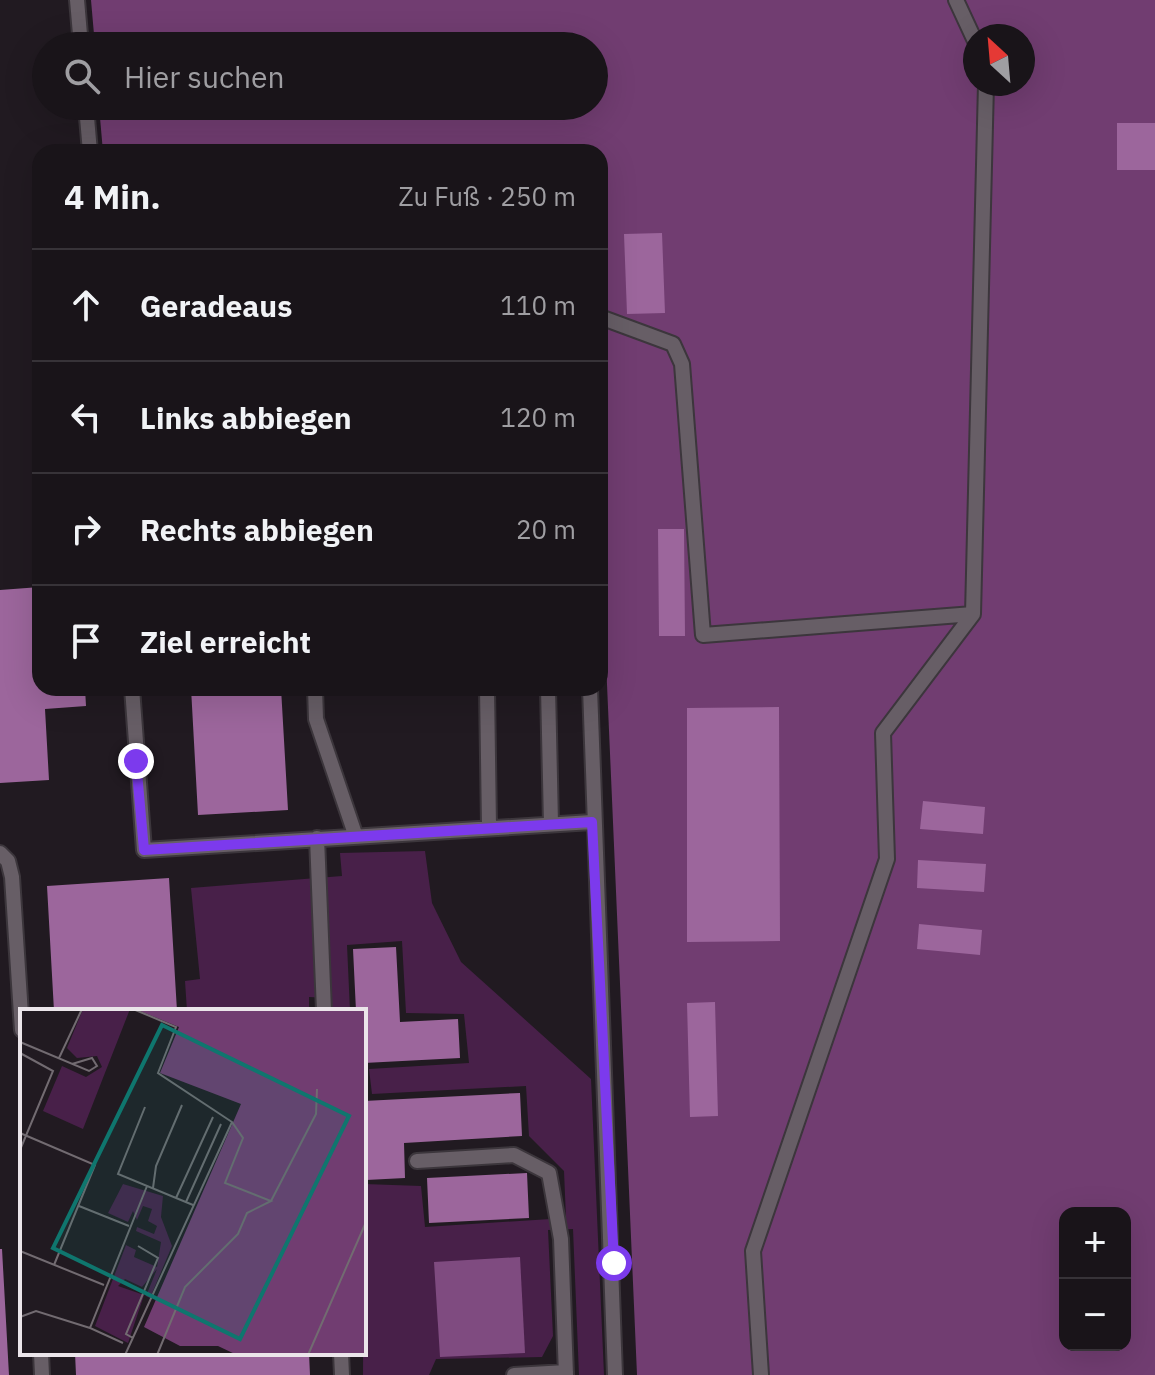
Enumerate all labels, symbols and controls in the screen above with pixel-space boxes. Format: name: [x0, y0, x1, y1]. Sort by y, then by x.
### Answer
north arrow: [963, 24, 1035, 96]
search box: [32, 32, 608, 120]
icon: search: [60, 54, 104, 98]
text: Hier suchen: [124, 57, 285, 96]
text: 4 Min.: [64, 174, 161, 218]
text: Zu Fuß · 250 m: [398, 179, 576, 213]
icon: ahead: [64, 283, 108, 327]
text: Geradeaus: [140, 286, 292, 325]
text: 110 m: [500, 288, 576, 322]
icon: left: [64, 395, 108, 439]
text: Links abbiegen: [140, 398, 352, 437]
text: 120 m: [500, 400, 576, 434]
icon: right: [64, 507, 108, 551]
text: Rechts abbiegen: [140, 510, 374, 549]
text: 20 m: [516, 512, 576, 546]
icon: arrive: [64, 619, 108, 663]
text: Ziel erreicht: [140, 622, 311, 661]
route end: [118, 743, 154, 779]
inset map: [20, 1009, 366, 1355]
map controls: [1059, 1207, 1131, 1351]
button: +: [1059, 1207, 1131, 1279]
route start: [596, 1245, 632, 1281]
button: −: [1059, 1279, 1131, 1351]

